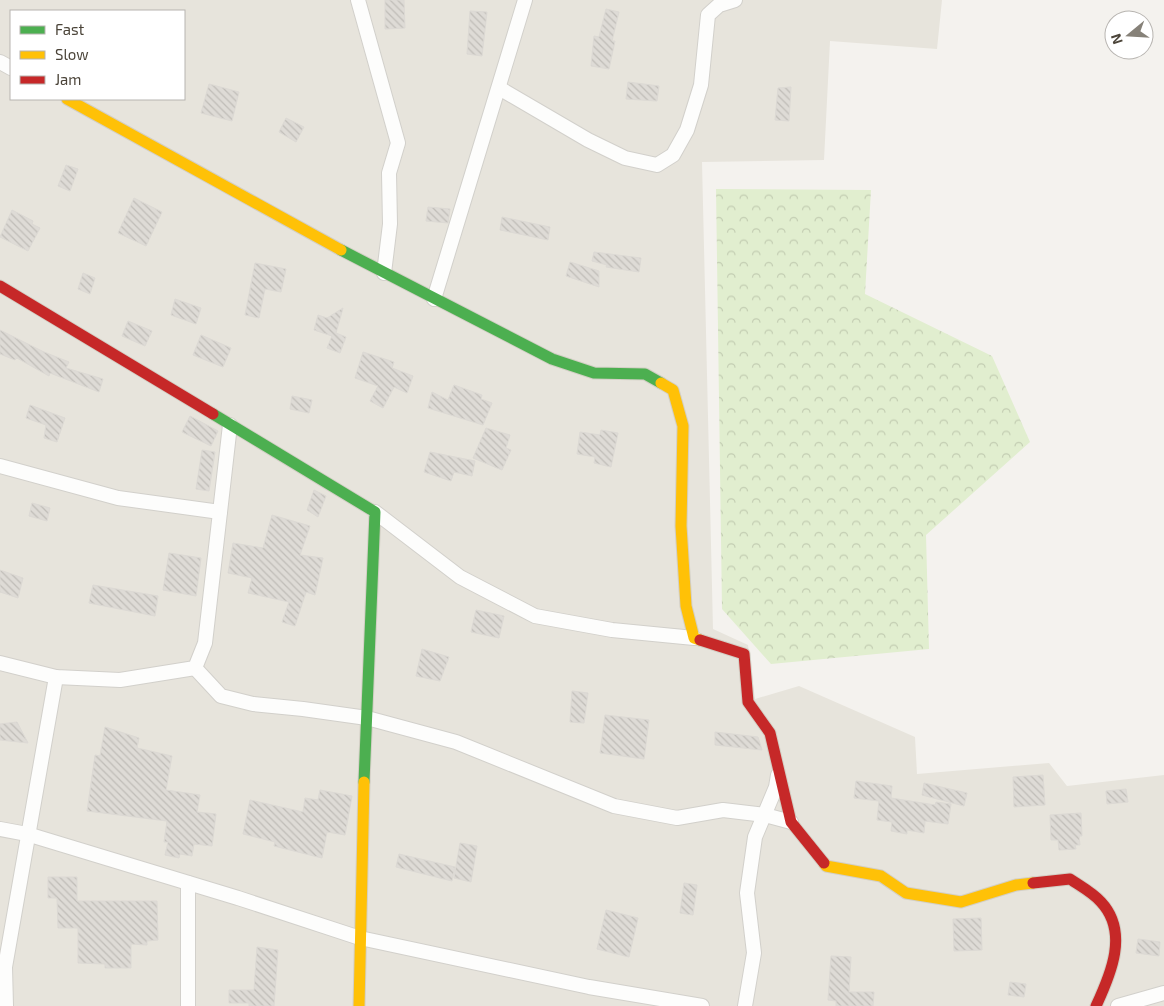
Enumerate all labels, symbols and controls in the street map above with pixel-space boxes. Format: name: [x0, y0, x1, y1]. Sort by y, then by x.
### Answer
legend: [10, 10, 185, 100]
north arrow: [1104, 10, 1154, 60]
text: Fast: [55, 20, 85, 38]
text: N: [1107, 32, 1126, 47]
text: Slow: [55, 45, 89, 63]
text: Jam: [55, 70, 81, 88]

